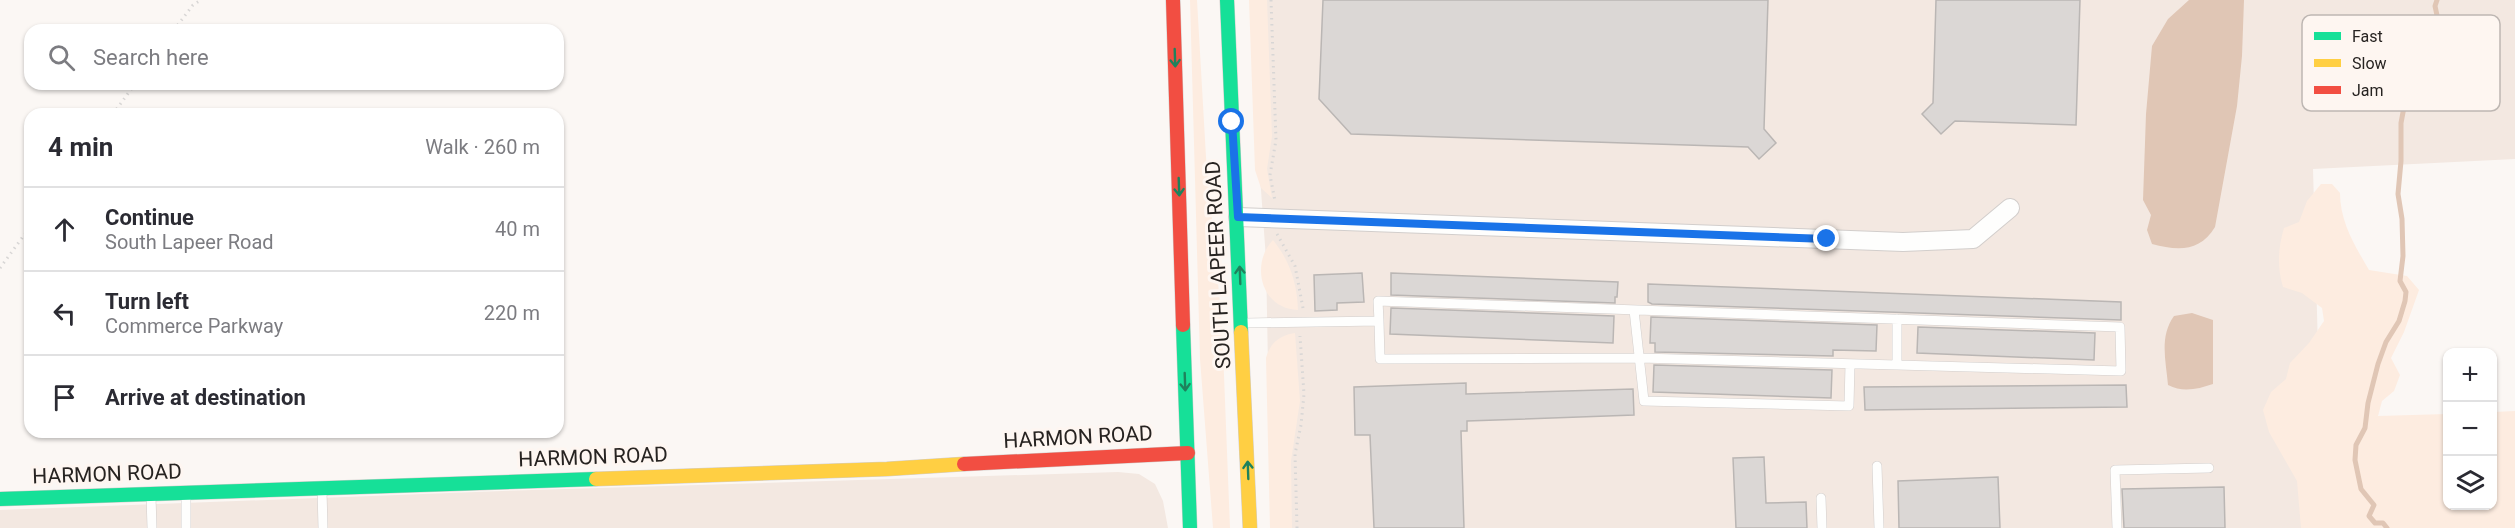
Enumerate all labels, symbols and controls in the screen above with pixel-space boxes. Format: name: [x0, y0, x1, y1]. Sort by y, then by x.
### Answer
legend: [2302, 15, 2500, 111]
search box: [24, 24, 564, 90]
text: Fast: [2352, 27, 2383, 46]
icon: search: [45, 41, 78, 74]
text: Search here: [93, 45, 209, 70]
one-way arrow: [1169, 48, 1180, 68]
text: Slow: [2352, 54, 2387, 73]
text: Jam: [2352, 81, 2384, 100]
route start: [1218, 108, 1244, 134]
text: 4 min: [48, 132, 113, 162]
text: Walk · 260 m: [425, 135, 540, 159]
street label: SOUTH LAPEER ROAD: [1201, 160, 1235, 370]
one-way arrow: [1173, 176, 1184, 196]
text: Continue: [105, 205, 194, 230]
icon: ahead: [48, 213, 81, 246]
text: 40 m: [495, 217, 540, 241]
route end: [1813, 225, 1839, 251]
text: South Lapeer Road: [105, 230, 274, 254]
one-way arrow: [1235, 265, 1246, 285]
text: Turn left: [105, 289, 189, 314]
icon: left: [48, 297, 81, 330]
text: 220 m: [484, 301, 540, 325]
text: Commerce Parkway: [105, 314, 283, 338]
map controls: [2443, 348, 2497, 510]
button: +: [2443, 348, 2497, 402]
one-way arrow: [1180, 371, 1191, 391]
icon: arrive: [48, 381, 81, 414]
text: Arrive at destination: [105, 385, 306, 410]
button: −: [2443, 402, 2497, 456]
street label: HARMON ROAD: [1003, 421, 1153, 453]
street label: HARMON ROAD: [518, 442, 668, 472]
button: layers: [2443, 456, 2497, 510]
street label: HARMON ROAD: [32, 459, 182, 489]
one-way arrow: [1242, 460, 1253, 480]

